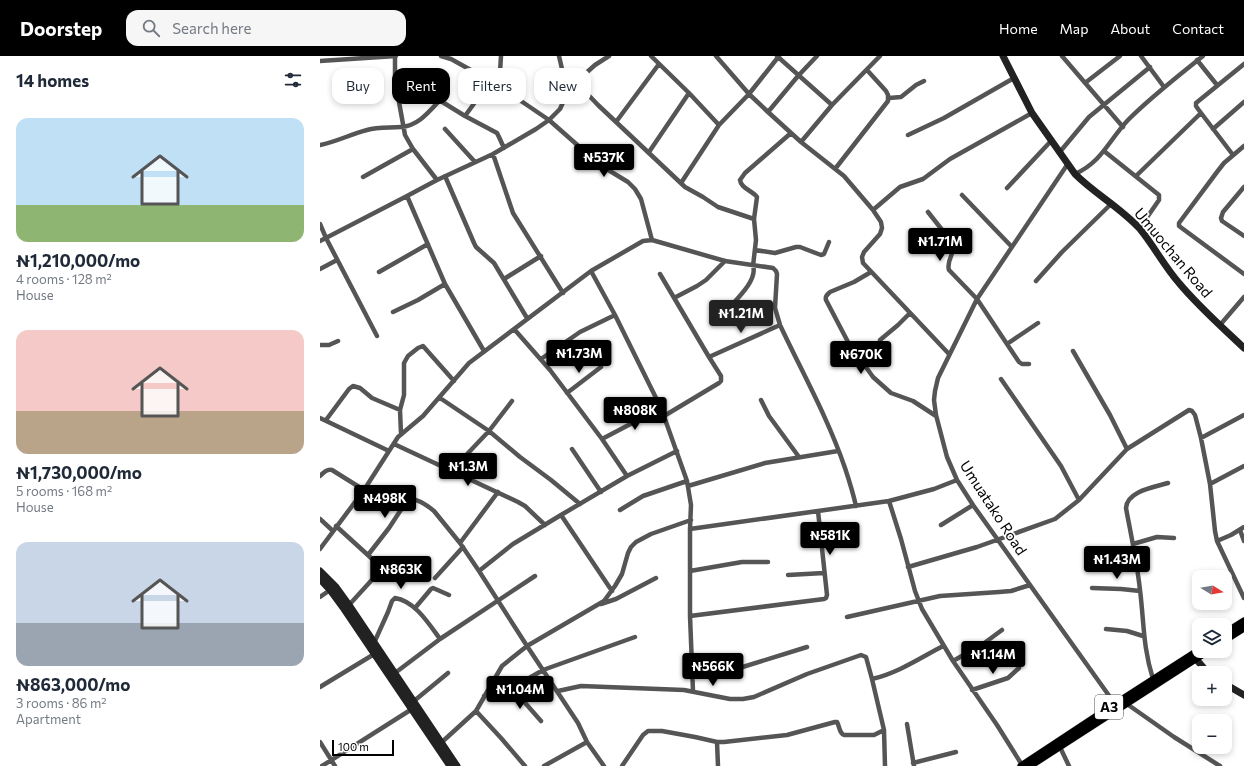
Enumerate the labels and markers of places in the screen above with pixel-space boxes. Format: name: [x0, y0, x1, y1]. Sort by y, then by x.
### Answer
pin: ₦537K: [576, 144, 632, 178]
pin: ₦1.71M: [907, 228, 973, 262]
pin: ₦1.21M: [708, 300, 774, 334]
pin: ₦1.73M: [546, 340, 612, 374]
pin: ₦670K: [833, 341, 889, 375]
pin: ₦808K: [607, 397, 663, 431]
pin: ₦1.3M: [440, 453, 496, 487]
pin: ₦498K: [357, 485, 413, 519]
pin: ₦581K: [802, 522, 858, 556]
pin: ₦1.43M: [1084, 546, 1150, 580]
pin: ₦863K: [373, 556, 429, 590]
pin: ₦1.14M: [960, 641, 1026, 675]
pin: ₦566K: [685, 653, 741, 687]
pin: ₦1.04M: [487, 676, 553, 710]

